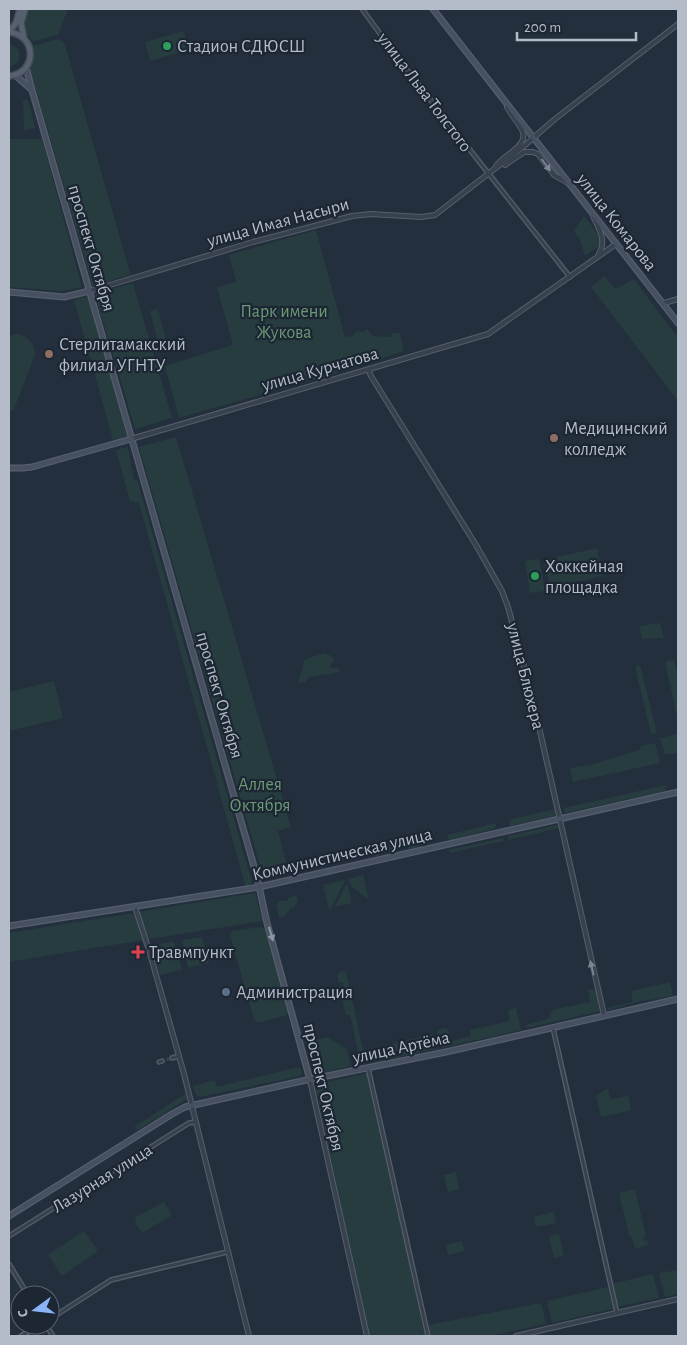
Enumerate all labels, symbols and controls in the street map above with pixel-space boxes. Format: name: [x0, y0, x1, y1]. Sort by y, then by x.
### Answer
scale bar: [517, 10, 636, 42]
text: 200 m: [524, 20, 561, 35]
street label: улица Льва Толстого: [373, 29, 475, 156]
place label: Стадион СДЮСШ: [177, 38, 306, 56]
marker: Стадион СДЮСШ: [161, 40, 173, 52]
one-way arrow: [541, 158, 552, 171]
street label: улица Комарова: [572, 170, 660, 275]
street label: проспект Октября: [64, 183, 119, 314]
street label: улица Имая Насыри: [204, 195, 351, 251]
park label: Парк имени Жукова: [240, 303, 328, 342]
place label: Стерлитамакский филиал УГНТУ: [59, 336, 186, 375]
street label: улица Курчатова: [259, 345, 381, 395]
marker: Стерлитамакский филиал УГНТУ: [43, 348, 55, 360]
place label: Медицинский колледж: [564, 420, 668, 459]
marker: Медицинский колледж: [548, 432, 560, 444]
place label: Хоккейная площадка: [545, 558, 624, 597]
marker: Хоккейная площадка: [529, 570, 541, 582]
street label: улица Блюхера: [503, 620, 547, 731]
street label: проспект Октября: [192, 630, 247, 761]
park label: Аллея Октября: [230, 776, 290, 815]
street label: Коммунистическая улица: [250, 825, 434, 884]
one-way arrow: [267, 927, 275, 942]
place label: Травмпункт: [149, 944, 234, 962]
marker: Травмпункт: [131, 945, 145, 959]
one-way arrow: [588, 960, 596, 976]
place label: Администрация: [236, 984, 353, 1002]
marker: Администрация: [220, 986, 232, 998]
street label: проспект Октября: [300, 1021, 347, 1153]
street label: улица Артёма: [350, 1029, 451, 1067]
street label: Лазурная улица: [49, 1141, 156, 1217]
north arrow: [10, 1285, 60, 1335]
text: С: [16, 1307, 31, 1319]

